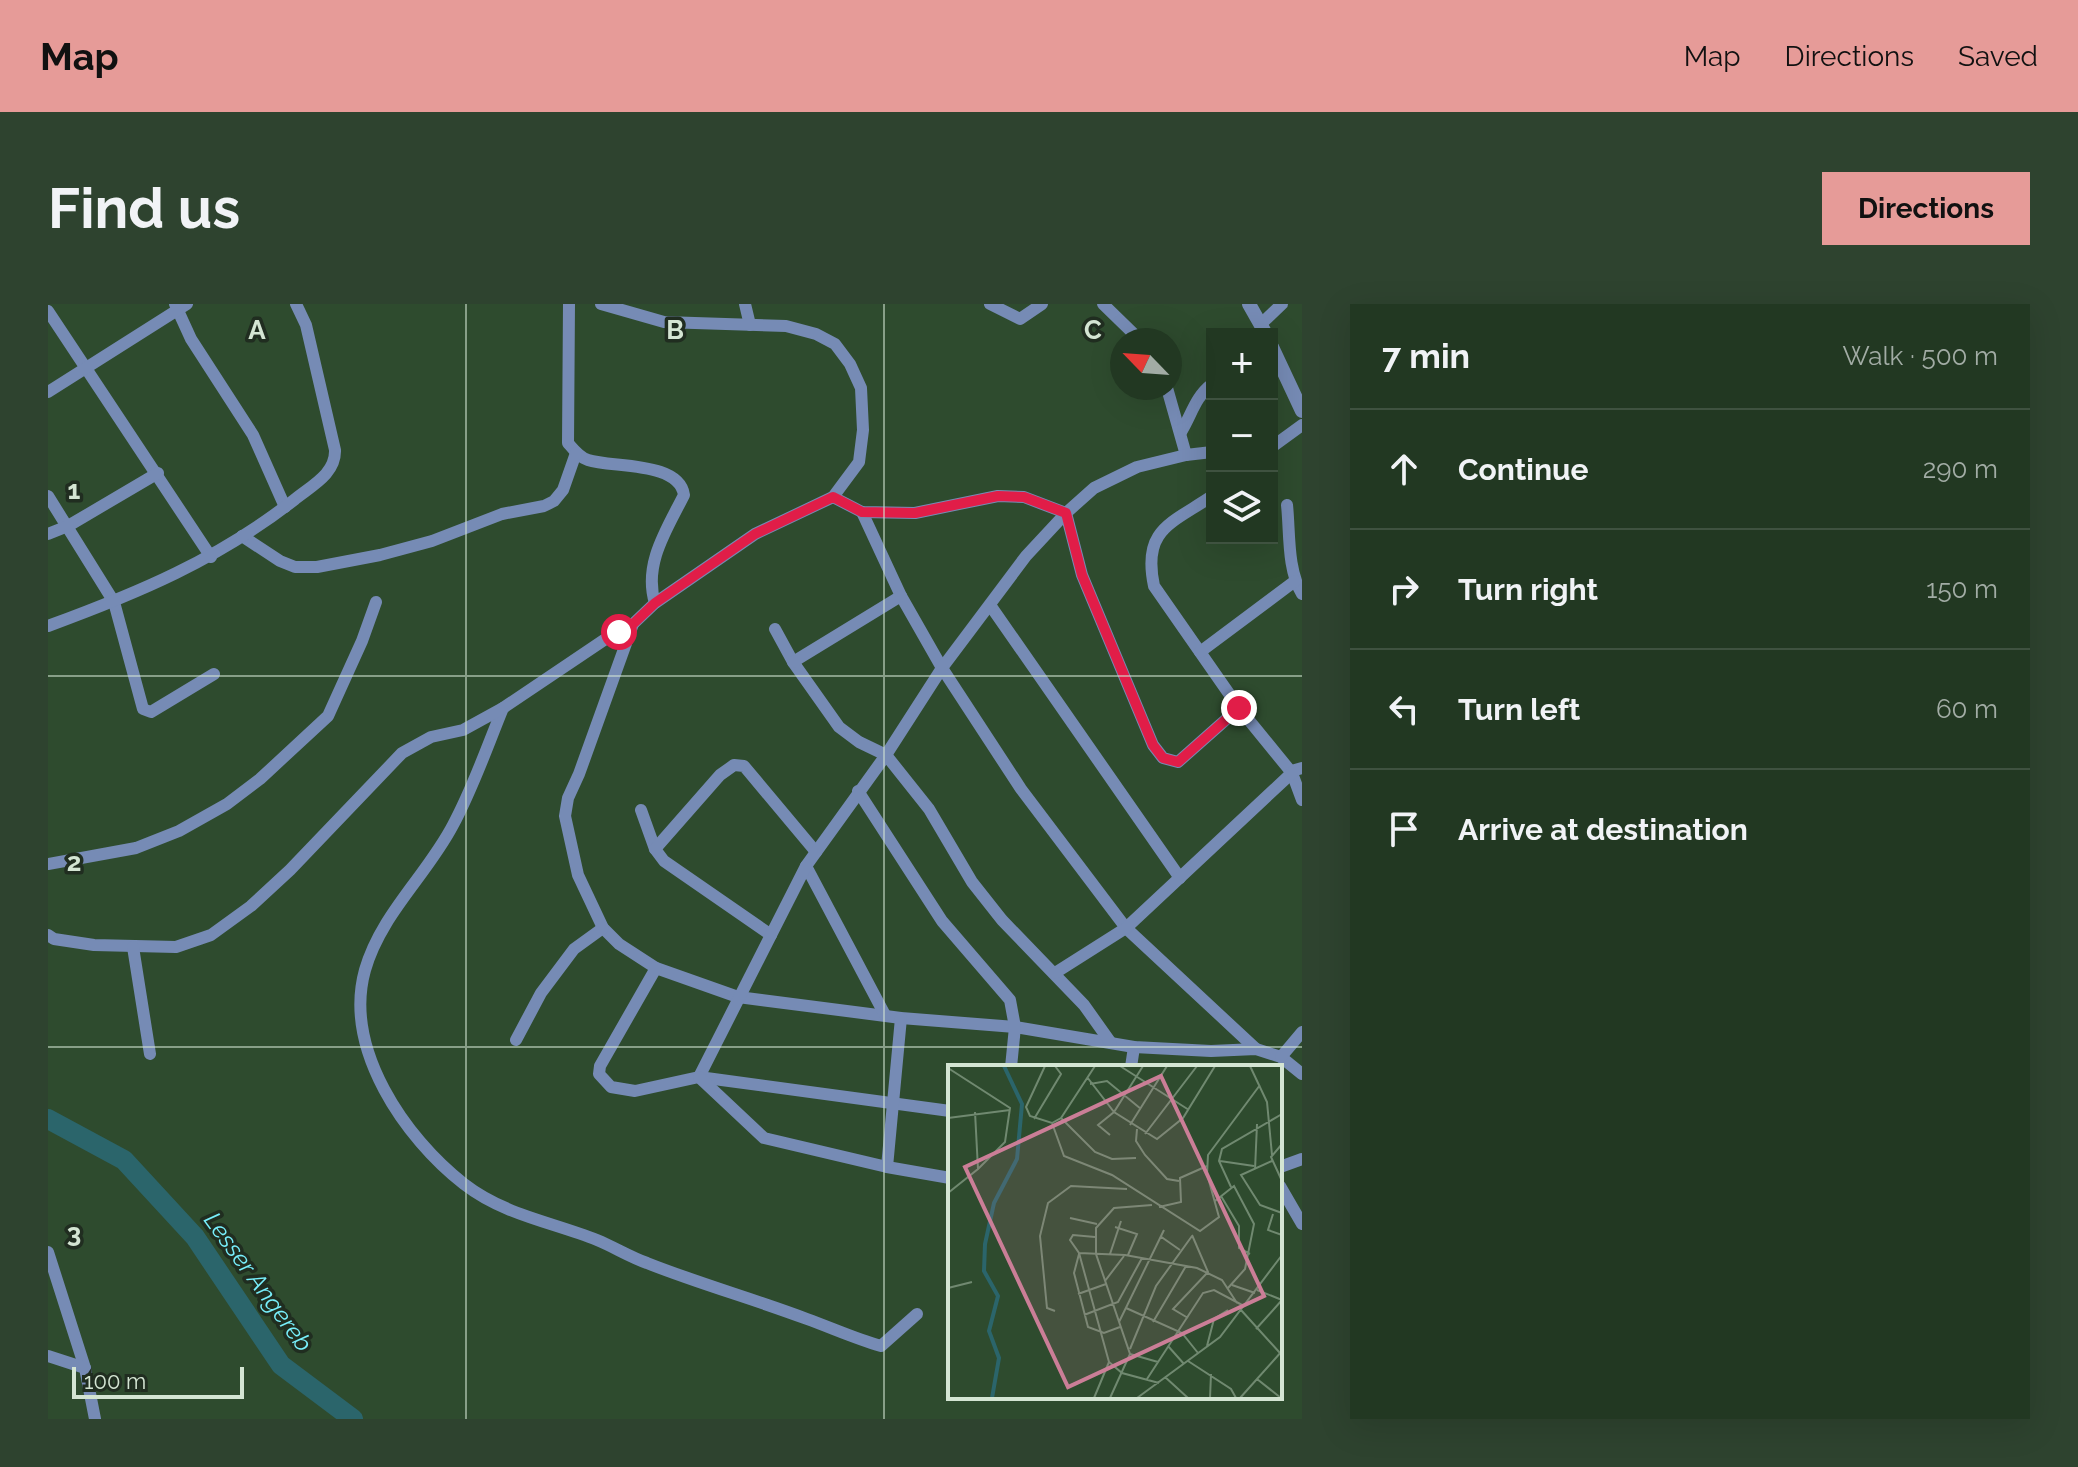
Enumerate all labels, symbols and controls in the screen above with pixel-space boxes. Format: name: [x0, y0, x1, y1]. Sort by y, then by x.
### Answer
text: Map: [40, 34, 119, 79]
text: Map: [1684, 40, 1741, 73]
text: Directions: [1785, 40, 1914, 73]
text: Saved: [1958, 40, 2038, 73]
button: Directions: [1822, 172, 2030, 245]
text: Find us: [48, 175, 240, 241]
text: A: [248, 315, 266, 345]
text: B: [666, 315, 684, 345]
text: C: [1084, 315, 1102, 345]
north arrow: [1110, 328, 1182, 400]
map controls: [1206, 328, 1278, 544]
button: +: [1206, 328, 1278, 400]
text: 7 min: [1382, 336, 1470, 376]
text: Walk · 500 m: [1842, 341, 1998, 371]
button: −: [1206, 400, 1278, 472]
icon: ahead: [1382, 447, 1426, 491]
text: Continue: [1458, 452, 1589, 487]
text: 290 m: [1923, 454, 1998, 484]
button: layers: [1206, 472, 1278, 544]
text: 1: [68, 475, 81, 505]
icon: right: [1382, 567, 1426, 611]
text: Turn right: [1458, 572, 1598, 607]
text: 150 m: [1926, 574, 1998, 604]
route start: [601, 614, 637, 650]
icon: left: [1382, 687, 1426, 731]
route end: [1221, 690, 1257, 726]
text: Turn left: [1458, 692, 1580, 727]
text: 60 m: [1936, 694, 1998, 724]
icon: arrive: [1382, 807, 1426, 851]
text: Arrive at destination: [1458, 812, 1748, 847]
text: 2: [67, 847, 81, 877]
inset map: [948, 1065, 1282, 1399]
water label: Lesser Angereb: [198, 1206, 319, 1357]
text: 3: [67, 1218, 81, 1248]
scale bar: [72, 1363, 244, 1399]
text: 100 m: [84, 1368, 146, 1394]

